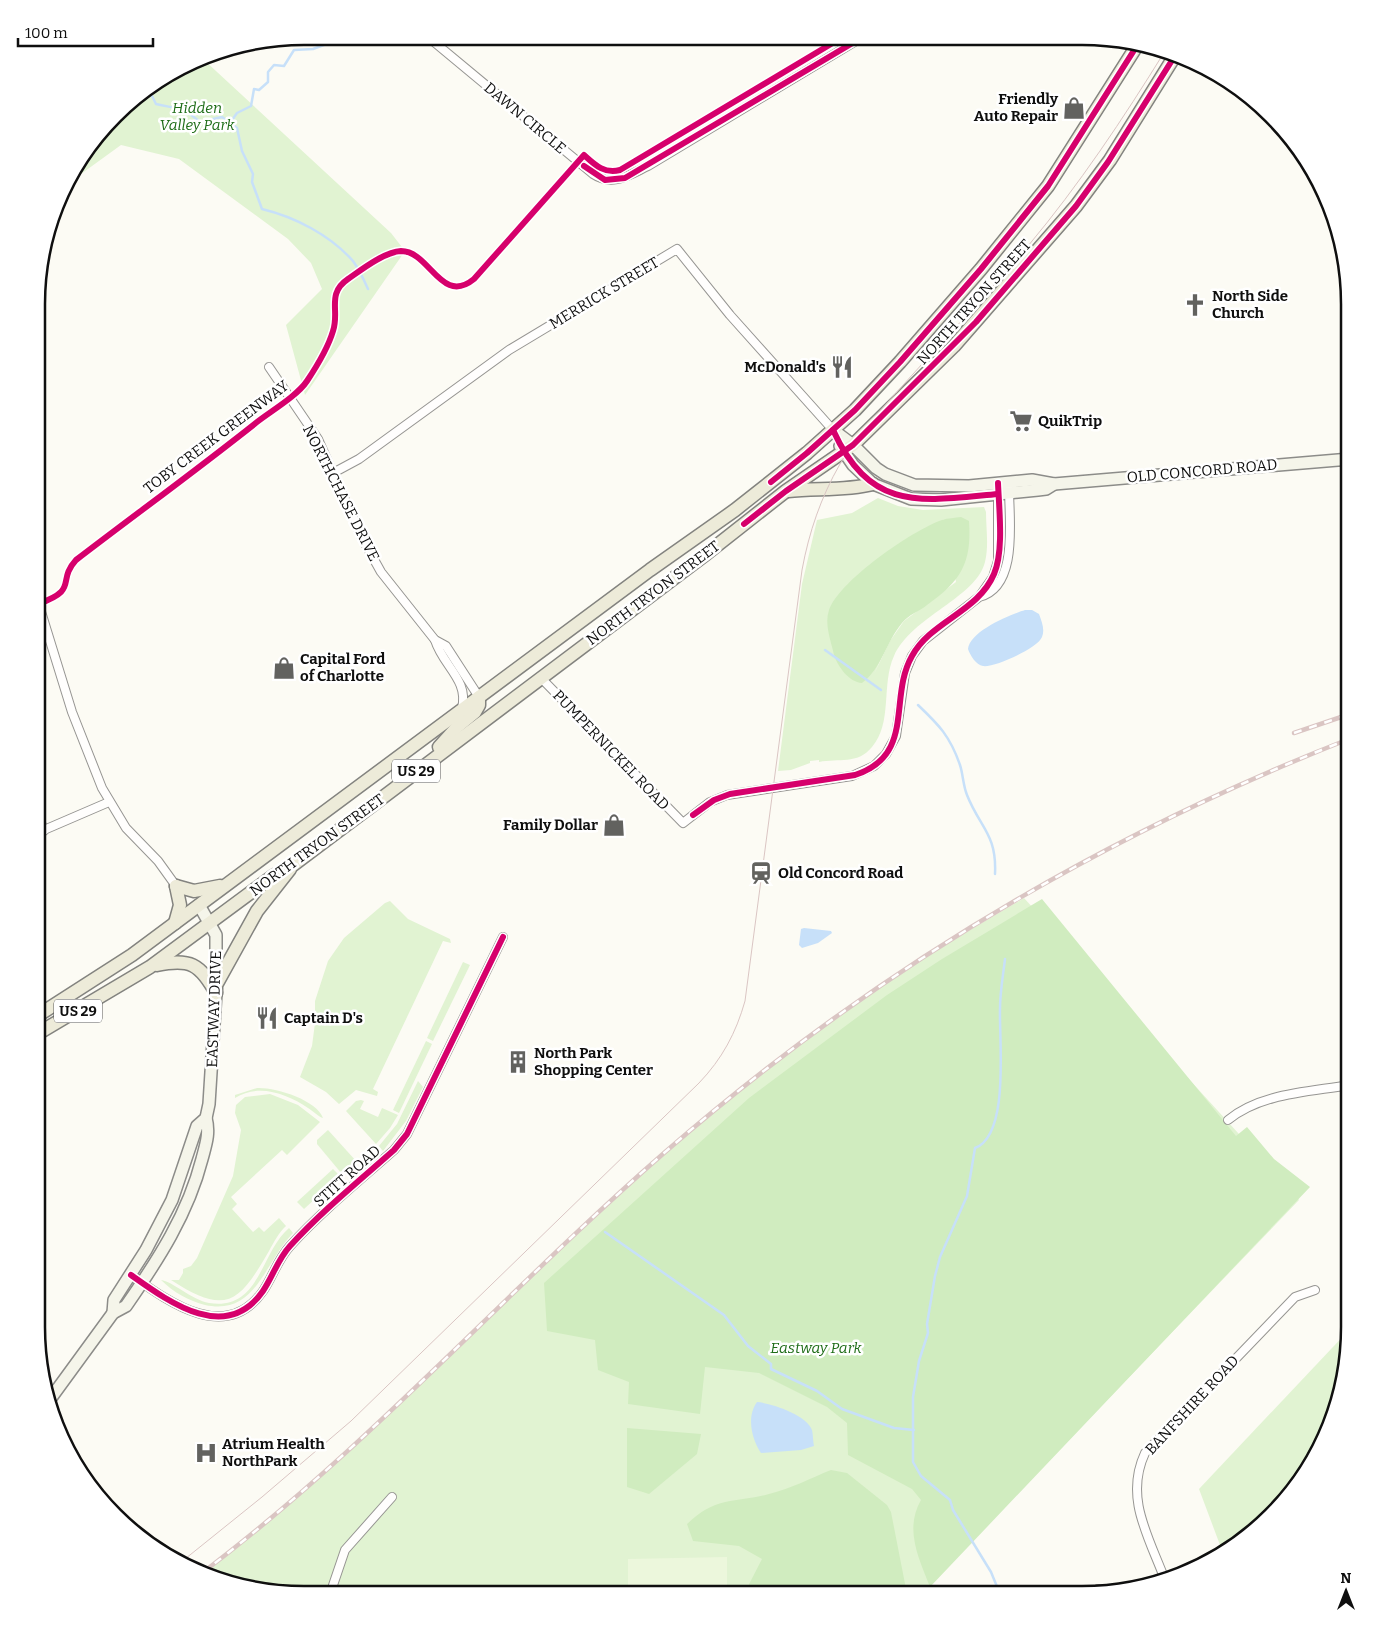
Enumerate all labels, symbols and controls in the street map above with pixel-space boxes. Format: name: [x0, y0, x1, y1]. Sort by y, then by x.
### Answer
scale bar: [18, 15, 152, 47]
text: 100 m: [25, 24, 68, 42]
street label: DAWN CIRCLE: [480, 79, 570, 157]
place label: Friendly Auto Repair: [974, 90, 1059, 125]
shop icon: Friendly Auto Repair: [1061, 95, 1087, 121]
park label: Hidden Valley Park: [159, 99, 235, 134]
street label: NORTH TRYON STREET: [913, 236, 1035, 368]
street label: MERRICK STREET: [546, 253, 662, 333]
place label: North Side Church: [1212, 287, 1288, 322]
church icon: North Side Church: [1182, 292, 1208, 318]
restaurant icon: McDonald's: [829, 354, 855, 380]
place label: McDonald's: [744, 358, 826, 376]
street label: TOBY CREEK GREENWAY: [140, 376, 292, 497]
supermarket icon: QuikTrip: [1008, 408, 1034, 434]
place label: QuikTrip: [1038, 412, 1102, 430]
street label: NORTHCHASE DRIVE: [299, 422, 383, 564]
street label: OLD CONCORD ROAD: [1126, 455, 1278, 487]
street label: NORTH TRYON STREET: [583, 537, 723, 649]
place label: Capital Ford of Charlotte: [300, 650, 385, 685]
shop icon: Capital Ford of Charlotte: [271, 655, 297, 681]
street label: PUMPERNICKEL ROAD: [549, 686, 673, 814]
road number: US 29: [392, 759, 440, 782]
street label: NORTH TRYON STREET: [246, 790, 388, 900]
shop icon: Family Dollar: [601, 812, 627, 838]
place label: Family Dollar: [503, 816, 598, 834]
station icon: Old Concord Road: [748, 860, 774, 886]
place label: Old Concord Road: [778, 864, 903, 882]
street label: EASTWAY DRIVE: [203, 950, 225, 1068]
road number: US 29: [54, 999, 102, 1022]
restaurant icon: Captain D's: [254, 1005, 280, 1031]
place label: Captain D's: [284, 1009, 363, 1027]
place label: North Park Shopping Center: [534, 1044, 653, 1079]
building icon: North Park Shopping Center: [505, 1049, 531, 1075]
street label: STITT ROAD: [310, 1141, 384, 1211]
park label: Eastway Park: [770, 1339, 863, 1357]
street label: BANFSHIRE ROAD: [1141, 1352, 1243, 1458]
place label: Atrium Health NorthPark: [222, 1435, 325, 1470]
hospital icon: Atrium Health NorthPark: [193, 1440, 219, 1466]
north arrow: [1321, 1566, 1371, 1616]
text: N: [1341, 1570, 1352, 1587]

